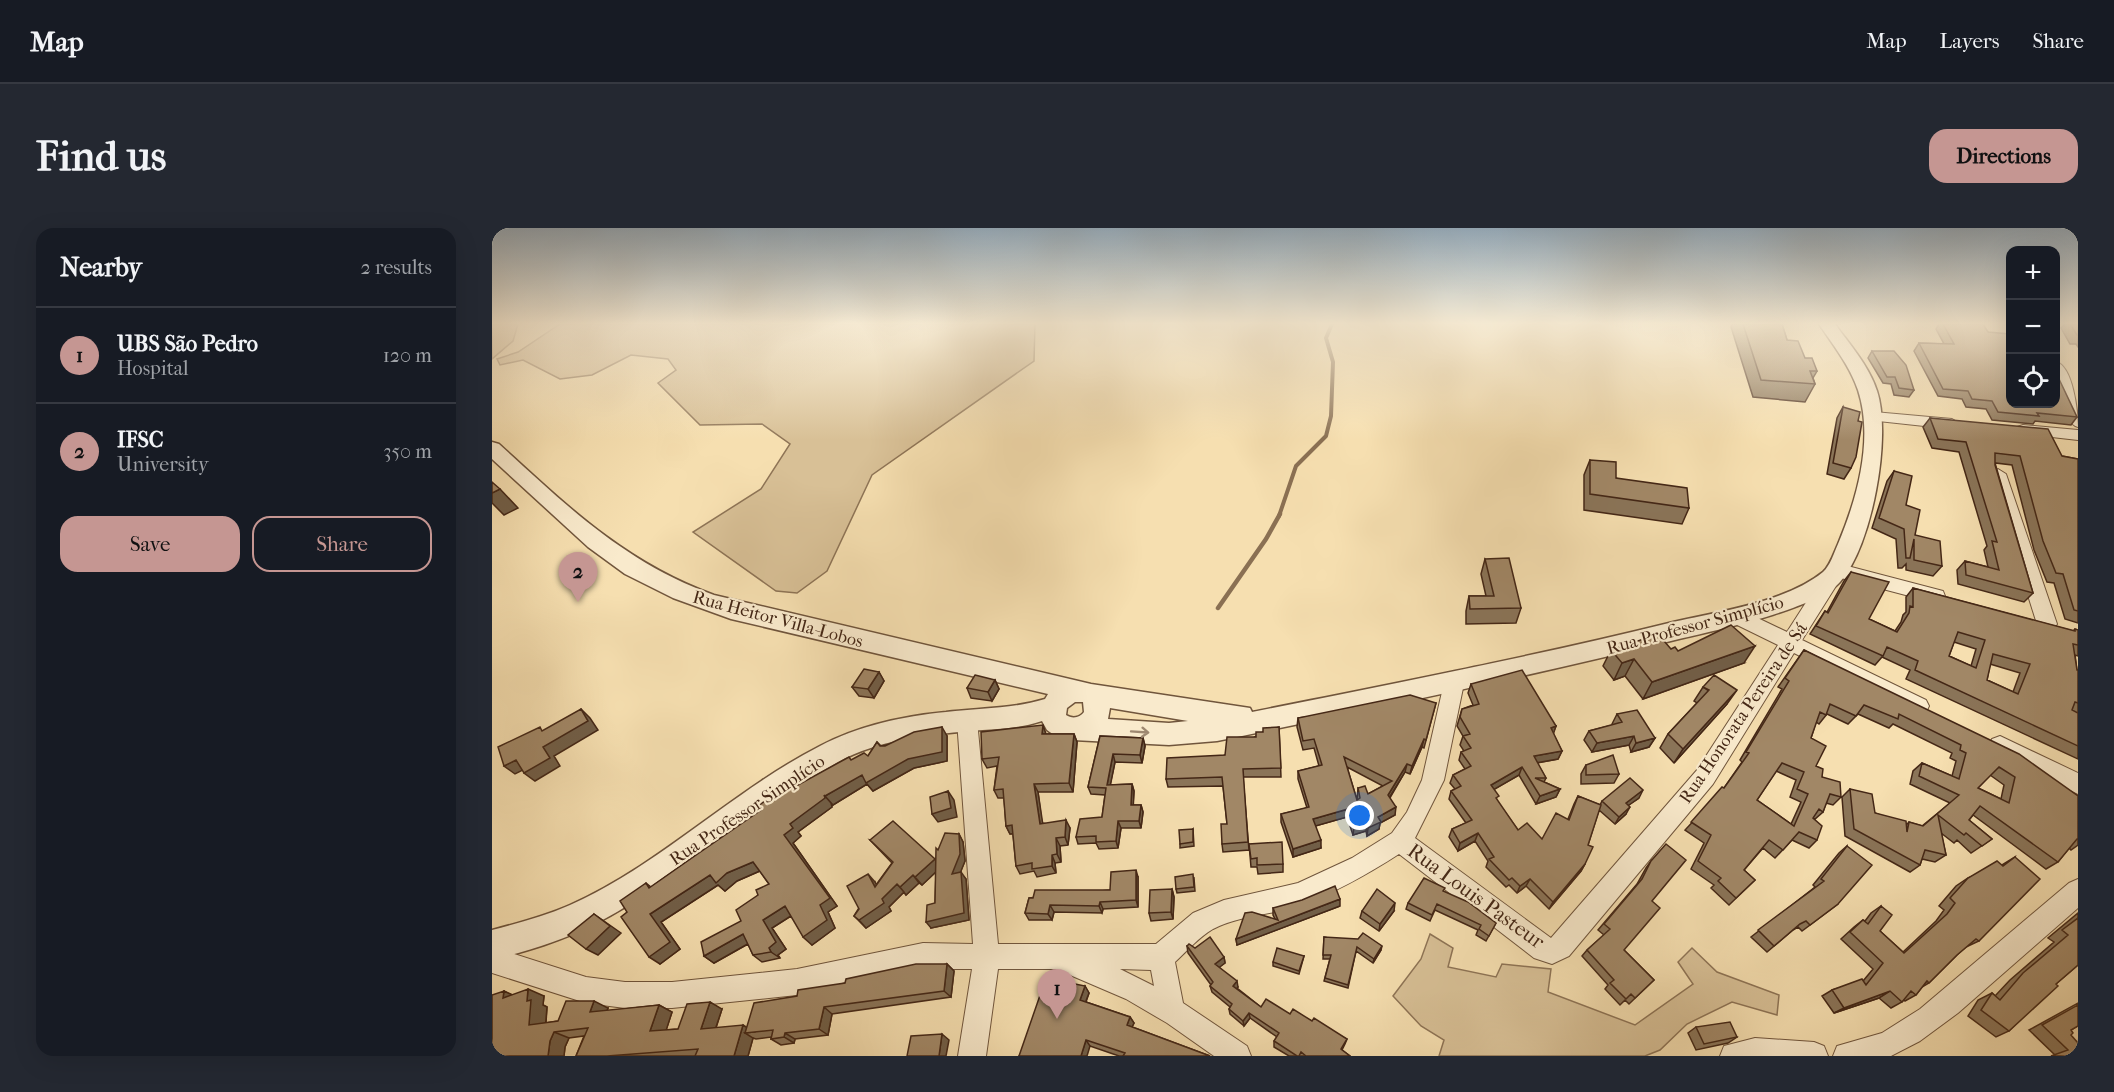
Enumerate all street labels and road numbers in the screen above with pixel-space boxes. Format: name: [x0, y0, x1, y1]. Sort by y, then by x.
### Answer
street label: Rua Heitor Villa-Lobos: [690, 587, 866, 652]
street label: Rua Professor Simplício: [1604, 592, 1786, 659]
street label: Rua Honorata Pereira de Sá: [1675, 618, 1812, 808]
street label: Rua Professor Simplício: [666, 751, 829, 870]
street label: Rua Louis Pasteur: [1403, 838, 1549, 954]

